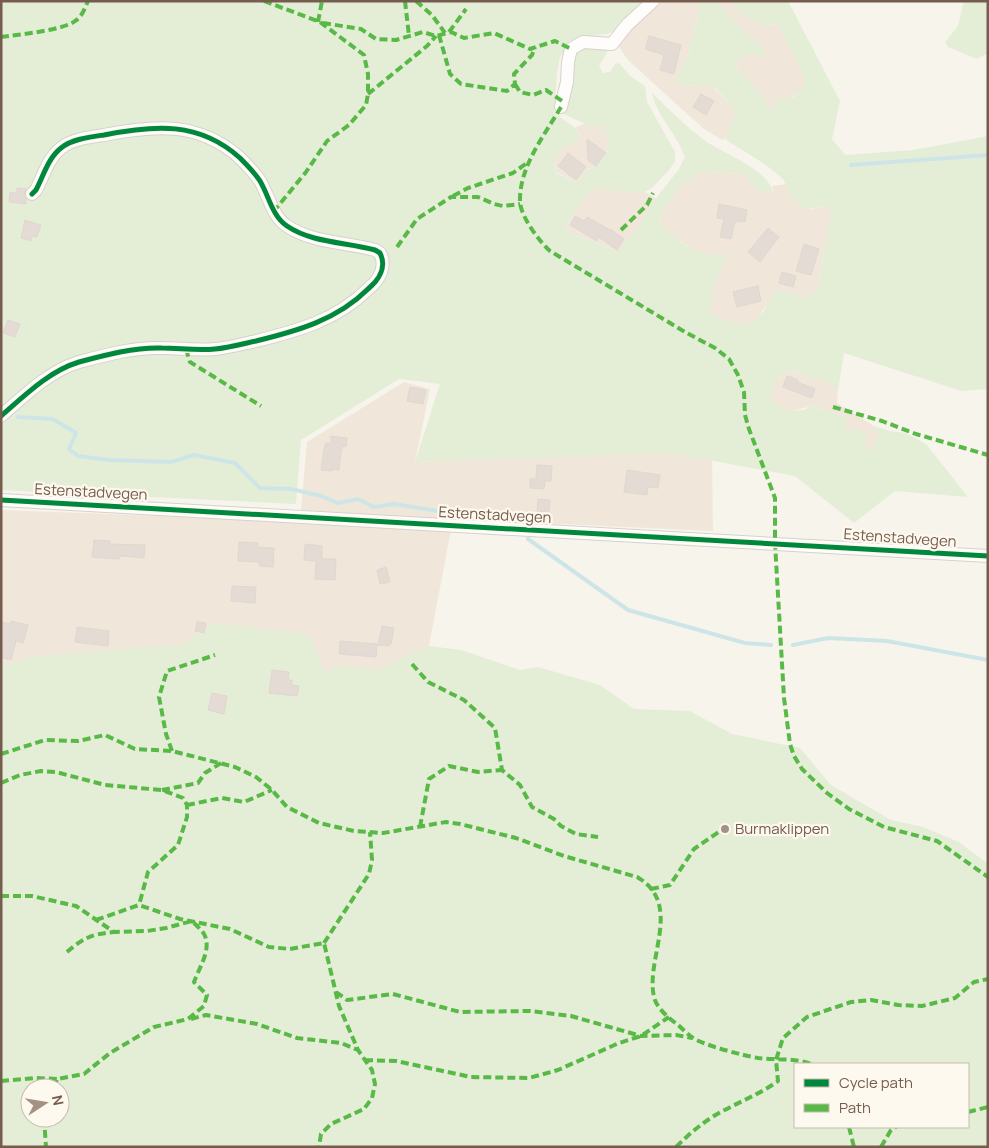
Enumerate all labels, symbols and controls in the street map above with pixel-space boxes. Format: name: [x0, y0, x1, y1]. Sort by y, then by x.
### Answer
street label: Estenstadvegen: [34, 478, 148, 505]
street label: Estenstadvegen: [438, 501, 552, 528]
street label: Estenstadvegen: [843, 523, 957, 552]
place label: Burmaklippen: [735, 818, 829, 839]
marker: Burmaklippen: [719, 823, 731, 835]
legend: [794, 1063, 969, 1128]
text: Cycle path: [839, 1072, 913, 1093]
north arrow: [20, 1078, 70, 1128]
text: N: [48, 1093, 69, 1107]
text: Path: [839, 1097, 871, 1118]

